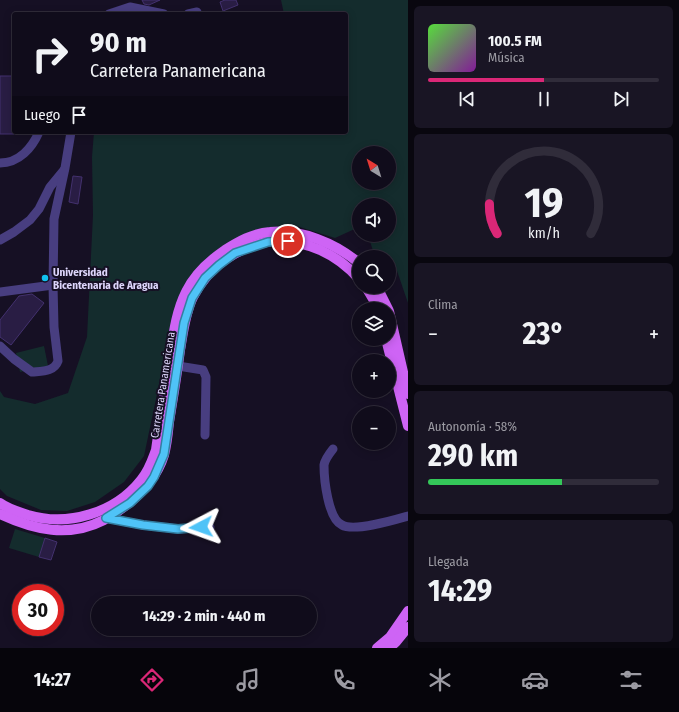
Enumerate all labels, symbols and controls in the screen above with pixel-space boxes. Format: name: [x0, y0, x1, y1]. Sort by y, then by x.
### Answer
text: 90 m: [90, 26, 147, 59]
icon: right: [24, 28, 76, 80]
text: 100.5 FM: [488, 32, 542, 50]
text: Música: [488, 50, 525, 65]
text: Carretera Panamericana: [90, 60, 266, 82]
icon: previous: [456, 88, 478, 110]
icon: pause: [533, 88, 555, 110]
icon: next: [610, 88, 632, 110]
icon: arrive: [68, 104, 90, 126]
text: Luego: [24, 106, 60, 124]
north arrow: [352, 146, 396, 190]
map controls: [352, 146, 396, 450]
text: 19: [524, 177, 563, 227]
button: sound: [352, 198, 396, 242]
pin: [271, 224, 305, 258]
text: km/h: [528, 224, 559, 241]
icon: arrive: [277, 230, 299, 252]
button: search: [352, 250, 396, 294]
place label: Universidad Bicentenaria de Aragua: [53, 266, 159, 292]
marker: Universidad Bicentenaria de Aragua: [40, 273, 50, 283]
text: Clima: [428, 297, 458, 312]
button: layers: [352, 302, 396, 346]
text: 23°: [522, 316, 565, 352]
text: −: [428, 321, 438, 348]
text: +: [649, 321, 659, 348]
street label: Carretera Panamericana: [148, 331, 178, 439]
button: +: [352, 354, 396, 398]
button: −: [352, 406, 396, 450]
text: Autonomía · 58%: [428, 419, 517, 434]
text: 290 km: [428, 438, 518, 474]
position arrow: [180, 506, 222, 548]
text: Llegada: [428, 554, 469, 569]
text: 14:29: [428, 573, 492, 609]
speed limit sign: 30: [12, 584, 64, 636]
text: 14:29 · 2 min · 440 m: [143, 607, 265, 625]
icon: directions: [138, 666, 166, 694]
icon: music: [234, 666, 262, 694]
icon: phone: [330, 666, 358, 694]
icon: climate: [426, 666, 454, 694]
icon: car: [521, 666, 549, 694]
icon: filters: [617, 666, 645, 694]
text: 14:27: [34, 669, 71, 691]

